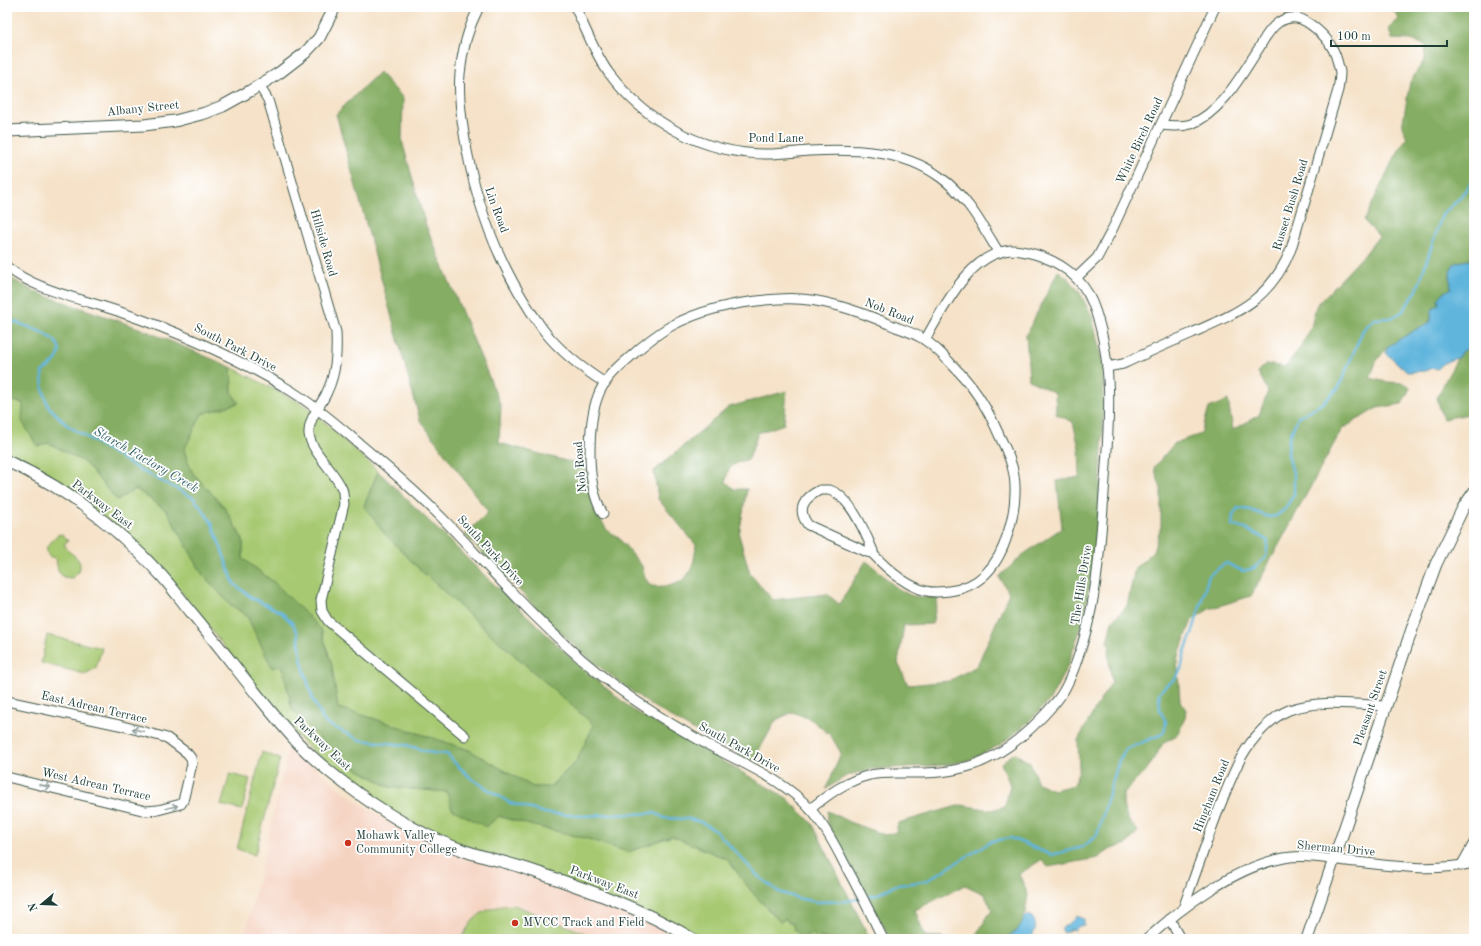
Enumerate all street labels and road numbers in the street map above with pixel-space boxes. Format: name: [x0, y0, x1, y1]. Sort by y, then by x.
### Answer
street label: White Birch Road: [1115, 96, 1165, 186]
street label: Albany Street: [106, 99, 180, 119]
street label: Pond Lane: [748, 133, 804, 145]
street label: Russet Bush Road: [1271, 158, 1311, 252]
street label: Lin Road: [482, 185, 510, 235]
street label: Hillside Road: [308, 208, 338, 278]
street label: Nob Road: [863, 297, 915, 327]
street label: South Park Drive: [192, 322, 279, 374]
street label: Nob Road: [573, 441, 589, 493]
street label: Parkway East: [69, 478, 135, 532]
street label: South Park Drive: [455, 514, 526, 589]
street label: The Hills Drive: [1070, 544, 1094, 626]
street label: Pleasant Street: [1352, 668, 1390, 748]
street label: East Adrean Terrace: [40, 690, 149, 726]
street label: Parkway East: [291, 715, 353, 773]
street label: South Park Drive: [696, 721, 782, 775]
street label: Hingham Road: [1192, 758, 1232, 834]
street label: West Adrean Terrace: [40, 767, 152, 803]
street label: Sherman Drive: [1296, 840, 1376, 858]
street label: Parkway East: [568, 864, 640, 902]

